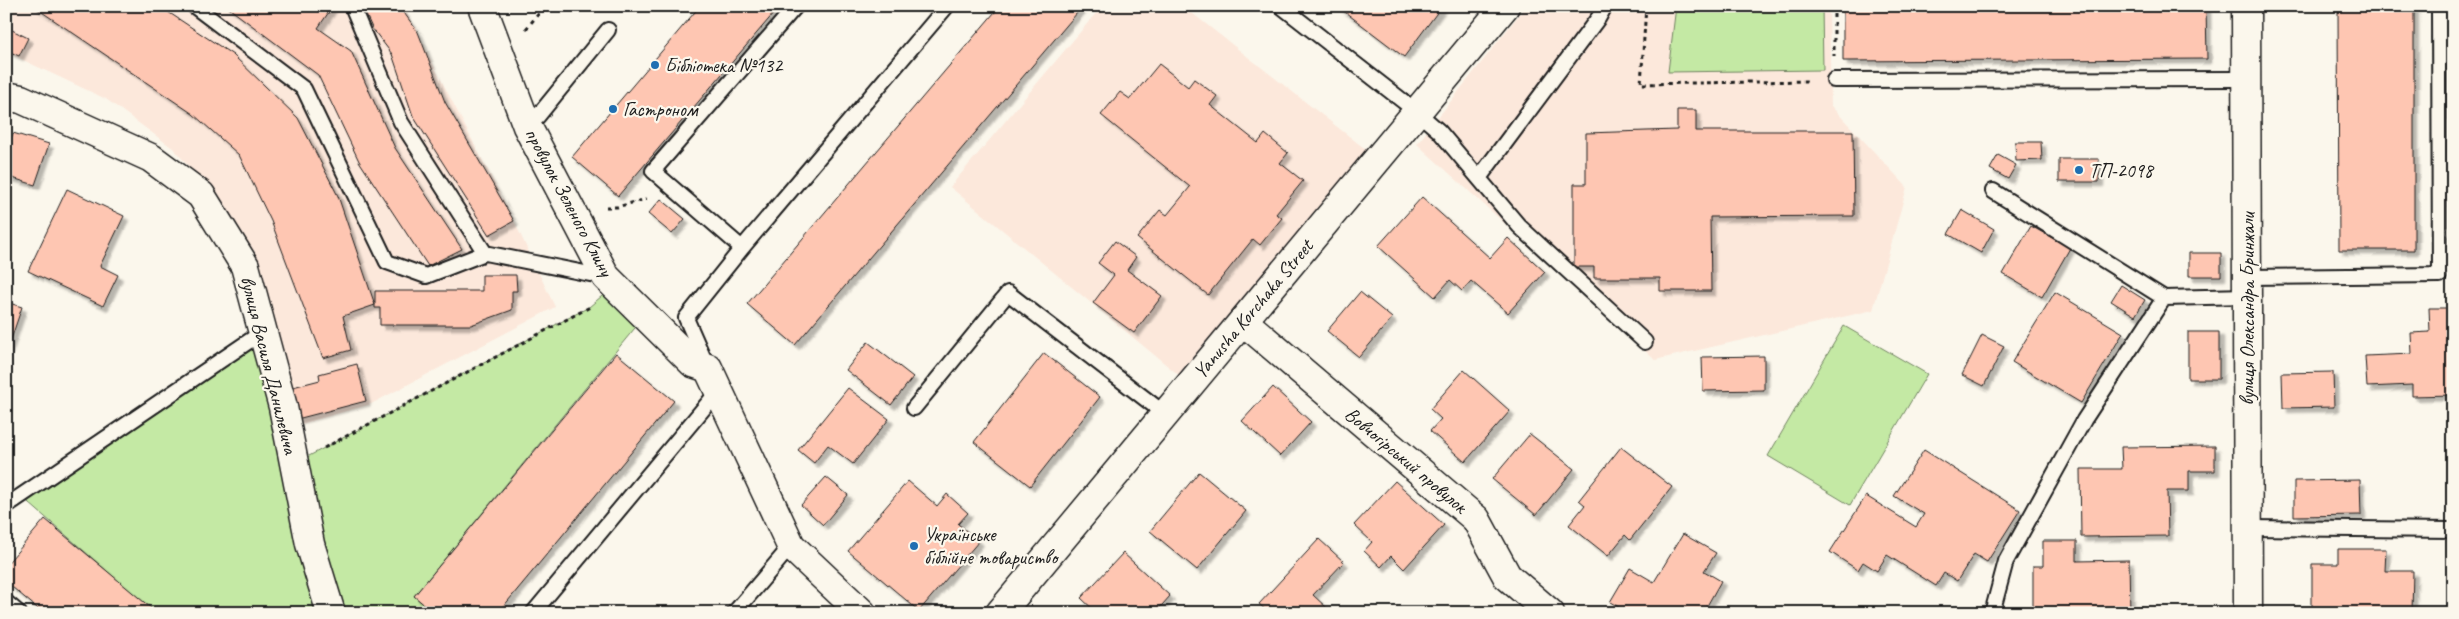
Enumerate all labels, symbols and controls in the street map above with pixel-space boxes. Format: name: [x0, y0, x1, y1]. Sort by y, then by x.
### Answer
place label: Бібліотека №132: [665, 53, 784, 78]
marker: Бібліотека №132: [649, 59, 661, 71]
place label: Гастроном: [623, 97, 699, 122]
marker: Гастроном: [607, 103, 619, 115]
street label: провулок Зеленого Клину: [519, 123, 620, 283]
place label: ТП-2098: [2089, 158, 2155, 183]
marker: ТП-2098: [2073, 164, 2085, 176]
street label: вулиця Олександра Бринжали: [2235, 211, 2260, 405]
street label: Yanusha Korchaka Street: [1188, 233, 1320, 384]
street label: вулиця Василя Данилевича: [235, 273, 304, 458]
street label: Вовчогірський провулок: [1340, 401, 1474, 520]
place label: Українське біблійне товариство: [924, 522, 1059, 570]
marker: Українське біблійне товариство: [908, 540, 920, 552]

